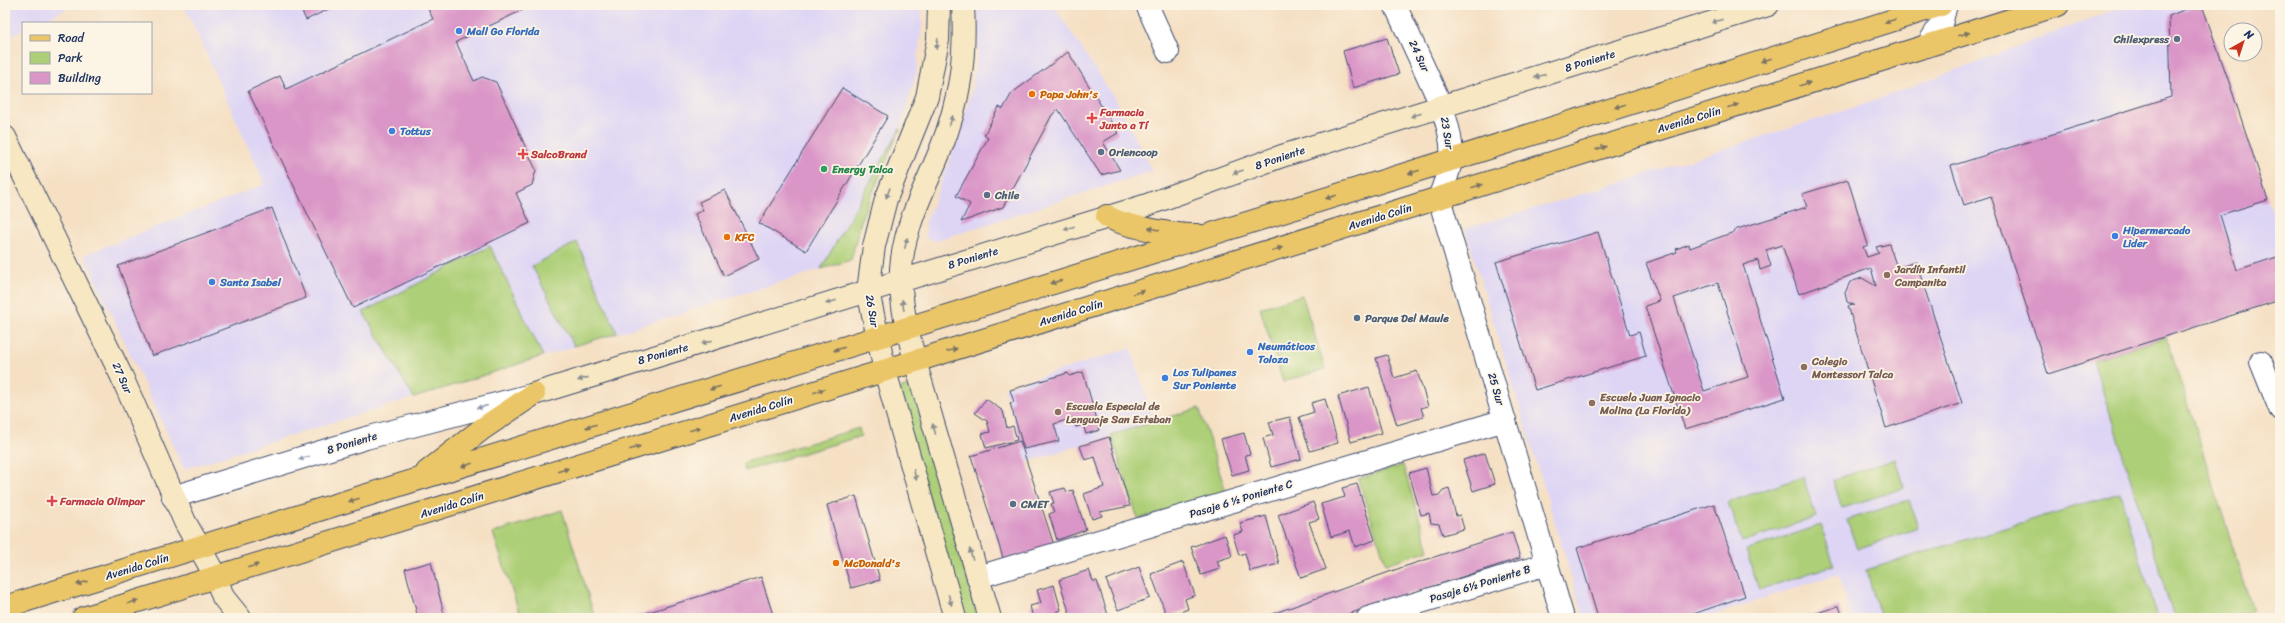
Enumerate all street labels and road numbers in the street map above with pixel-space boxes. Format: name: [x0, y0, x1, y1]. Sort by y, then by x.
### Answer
street label: 24 Sur: [1403, 37, 1435, 76]
street label: 8 Poniente: [1562, 44, 1618, 78]
street label: Avenida Colín: [1654, 101, 1723, 139]
street label: 23 Sur: [1435, 115, 1459, 152]
street label: 8 Poniente: [1252, 140, 1308, 175]
street label: Avenida Colín: [1345, 198, 1414, 236]
street label: 8 Poniente: [945, 241, 1001, 275]
street label: 26 Sur: [860, 293, 884, 330]
street label: Avenida Colín: [1036, 294, 1105, 332]
street label: 8 Poniente: [635, 338, 691, 370]
street label: 27 Sur: [107, 359, 138, 398]
street label: 25 Sur: [1482, 370, 1510, 409]
street label: Avenida Colín: [726, 390, 795, 428]
street label: 8 Poniente: [324, 426, 380, 460]
street label: Pasaje 6 ½ Poniente C: [1187, 474, 1295, 524]
street label: Avenida Colín: [417, 486, 486, 524]
street label: Avenida Colín: [102, 548, 171, 586]
street label: Pasaje 6½ Poniente B: [1427, 560, 1533, 608]

